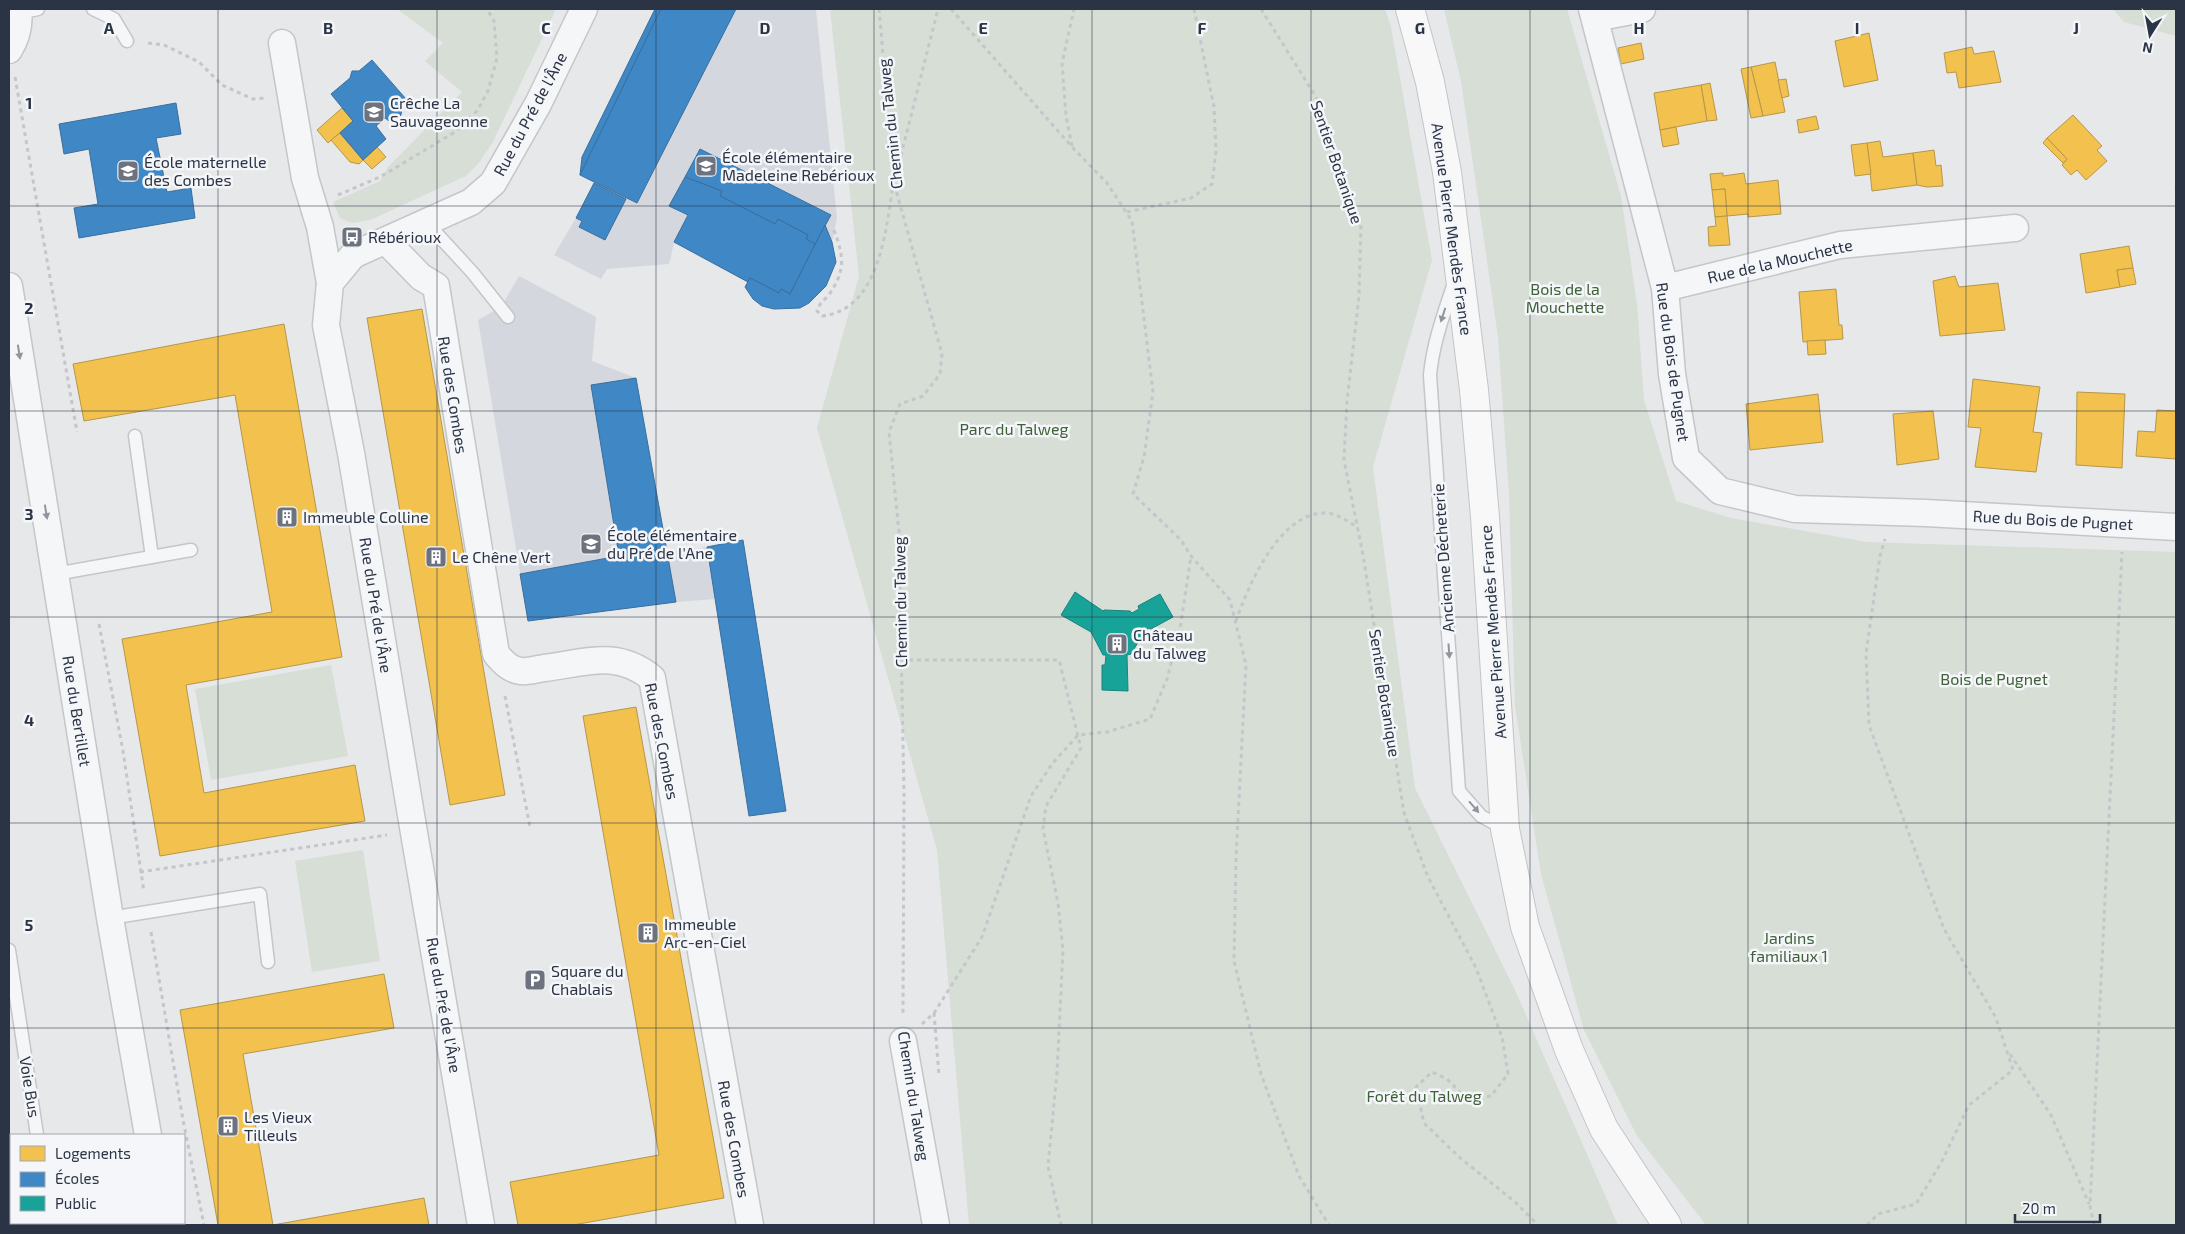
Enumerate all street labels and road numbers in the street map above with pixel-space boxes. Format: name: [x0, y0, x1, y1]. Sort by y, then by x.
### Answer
street label: Rue du Pré de l'Âne: [489, 49, 570, 179]
street label: Chemin du Talweg: [873, 58, 906, 190]
street label: Sentier Botanique: [1307, 98, 1367, 226]
street label: Avenue Pierre Mendès France: [1428, 121, 1477, 336]
street label: Rue de la Mouchette: [1705, 235, 1854, 286]
street label: Rue du Bois de Pugnet: [1653, 281, 1694, 443]
street label: Rue des Combes: [435, 335, 472, 455]
street label: Ancienne Décheterie: [1428, 483, 1457, 633]
street label: Rue du Bois de Pugnet: [1972, 506, 2134, 533]
street label: Avenue Pierre Mendès France: [1476, 524, 1509, 740]
street label: Rue du Pré de l'Âne: [356, 536, 397, 674]
street label: Chemin du Talweg: [889, 536, 910, 668]
street label: Sentier Botanique: [1366, 628, 1405, 758]
street label: Rue du Bertillet: [59, 654, 96, 768]
street label: Rue des Combes: [642, 681, 683, 801]
street label: Rue du Pré de l'Âne: [423, 936, 466, 1074]
street label: Chemin du Talweg: [895, 1030, 934, 1162]
street label: Voie Bus: [16, 1055, 45, 1119]
street label: Rue des Combes: [715, 1079, 754, 1199]

